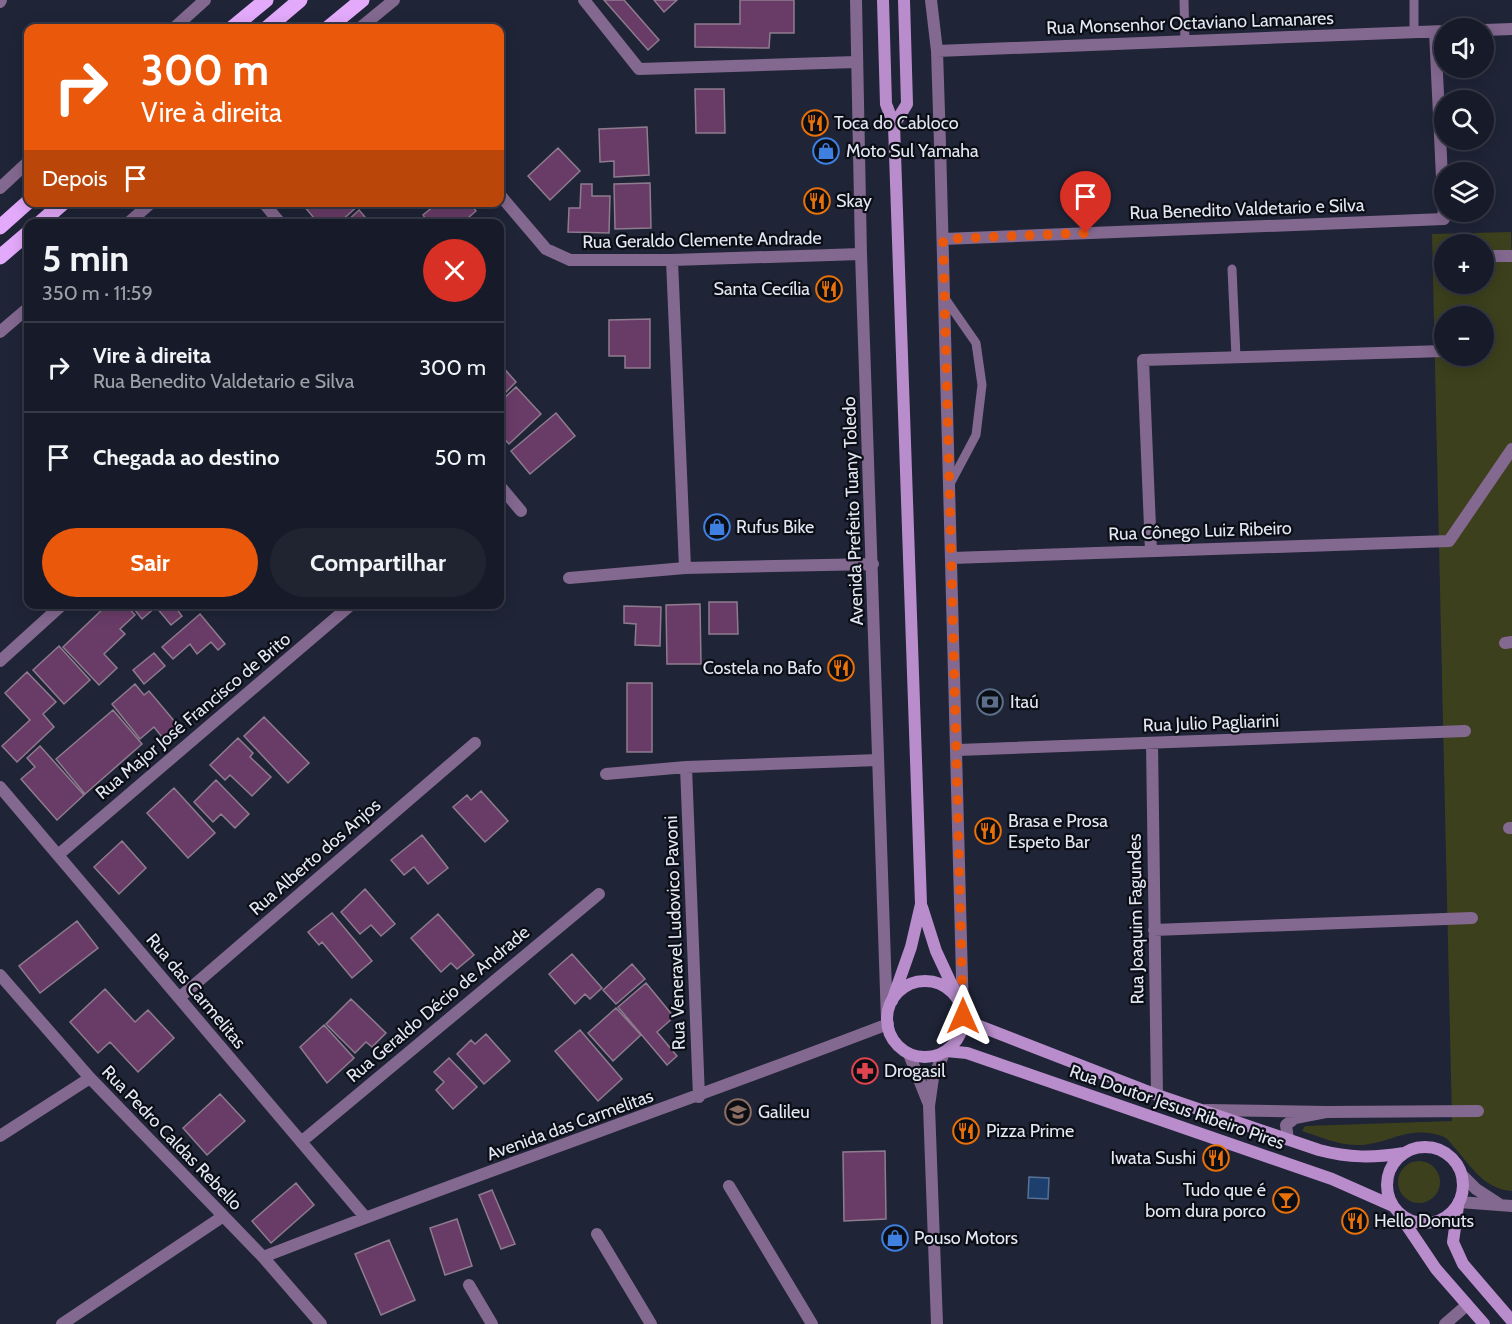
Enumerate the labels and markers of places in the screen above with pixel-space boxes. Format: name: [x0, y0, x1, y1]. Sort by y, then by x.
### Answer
restaurant icon: Toca do Cabloco: [800, 108, 830, 138]
place label: Toca do Cabloco: [834, 112, 959, 134]
shop icon: Moto Sul Yamaha: [811, 136, 841, 166]
place label: Moto Sul Yamaha: [846, 140, 979, 162]
pin: [1060, 171, 1111, 233]
restaurant icon: Skay: [802, 186, 832, 216]
place label: Skay: [836, 190, 872, 212]
restaurant icon: Santa Cecília: [814, 274, 844, 304]
place label: Santa Cecília: [713, 278, 810, 300]
shop icon: Rufus Bike: [702, 512, 732, 542]
place label: Rufus Bike: [736, 516, 814, 538]
restaurant icon: Costela no Bafo: [826, 653, 856, 683]
place label: Costela no Bafo: [703, 657, 822, 679]
bank icon: Itaú: [975, 687, 1005, 717]
place label: Itaú: [1010, 691, 1039, 713]
place label: Brasa e Prosa Espeto Bar: [1008, 810, 1108, 853]
restaurant icon: Brasa e Prosa Espeto Bar: [973, 816, 1003, 846]
pharmacy icon: Drogasil: [850, 1056, 880, 1086]
place label: Drogasil: [884, 1060, 946, 1082]
school or university icon: Galileu: [723, 1097, 753, 1127]
place label: Galileu: [758, 1101, 810, 1123]
restaurant icon: Pizza Prime: [951, 1116, 981, 1146]
place label: Pizza Prime: [986, 1120, 1074, 1142]
restaurant icon: Iwata Sushi: [1201, 1143, 1231, 1173]
place label: Iwata Sushi: [1110, 1147, 1196, 1169]
place label: Tudo que é bom dura porco: [1145, 1179, 1266, 1222]
bar icon: Tudo que é bom dura porco: [1271, 1185, 1301, 1215]
restaurant icon: Hello Donuts: [1340, 1206, 1370, 1236]
place label: Hello Donuts: [1374, 1210, 1474, 1232]
shop icon: Pouso Motors: [880, 1223, 910, 1253]
place label: Pouso Motors: [914, 1227, 1018, 1249]

